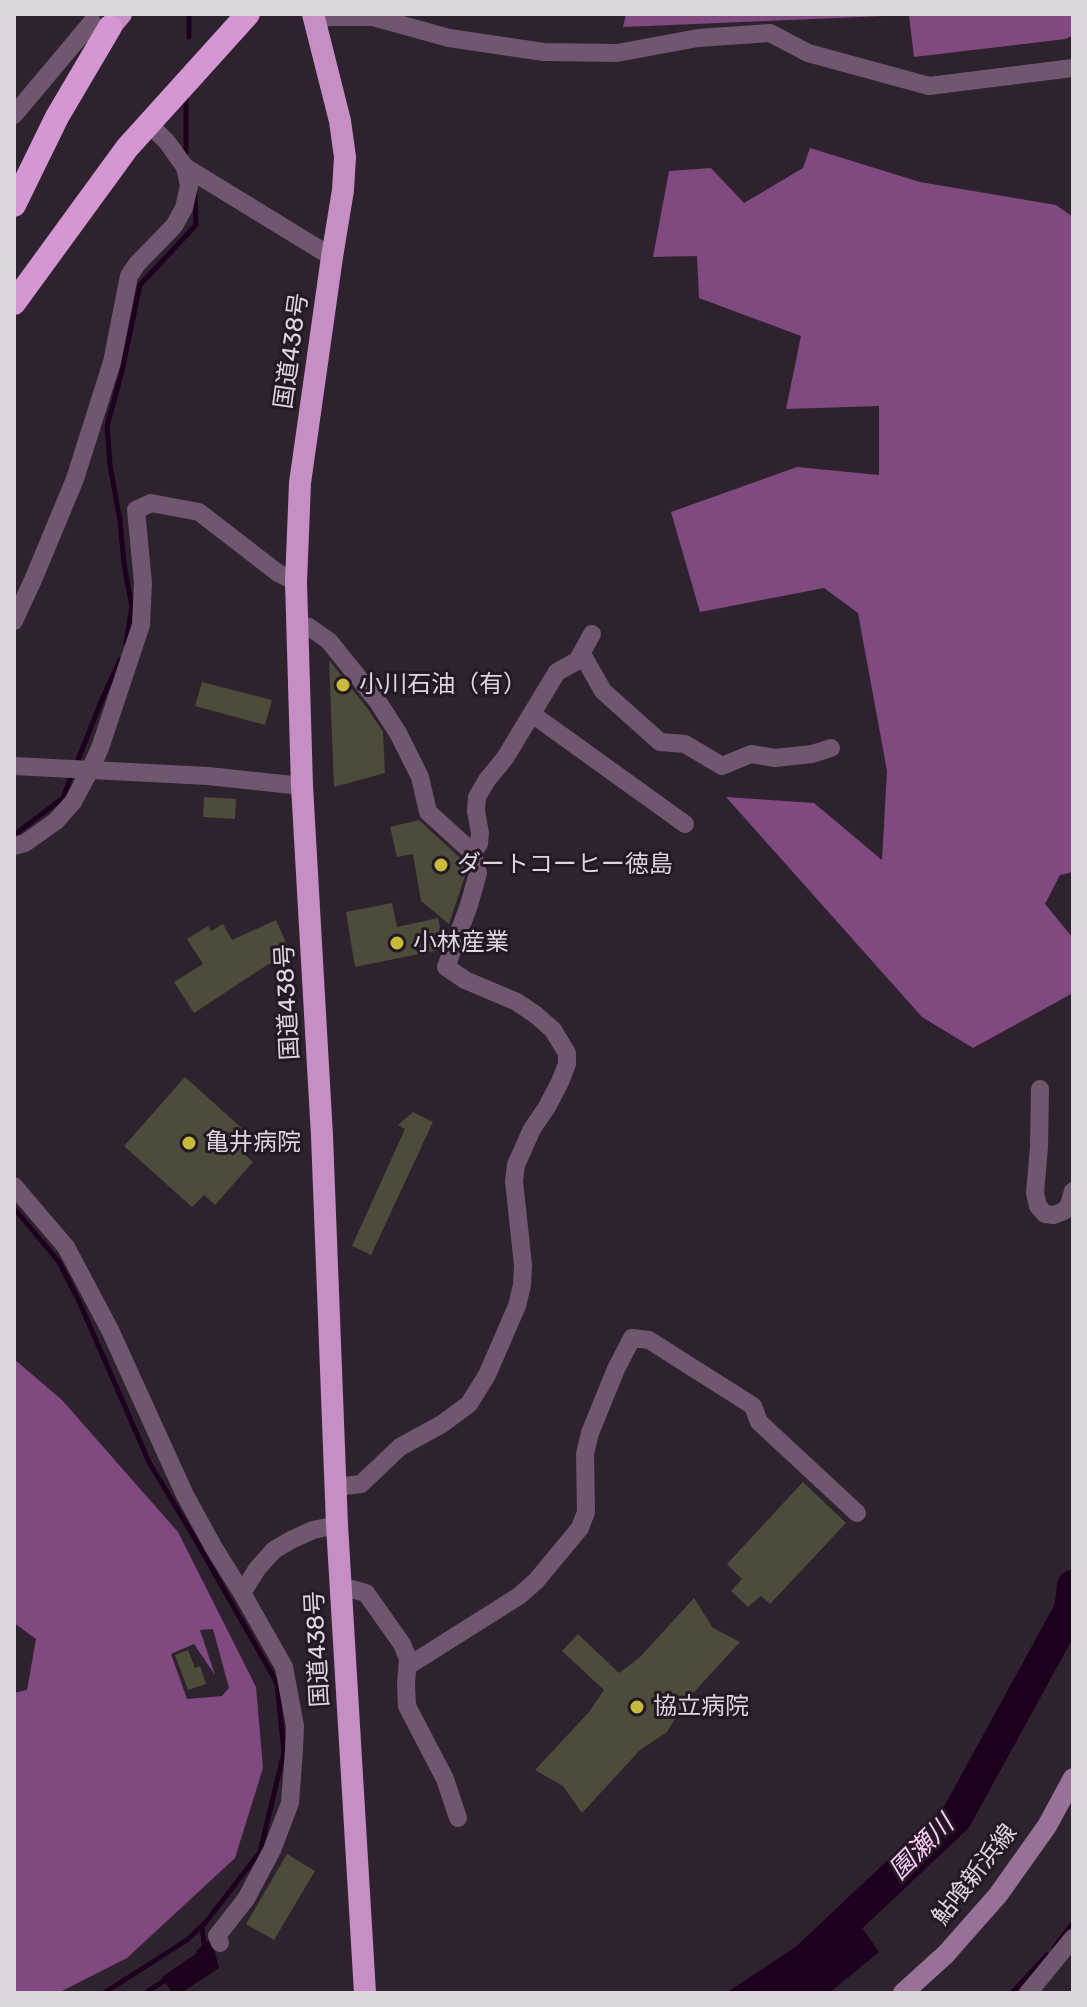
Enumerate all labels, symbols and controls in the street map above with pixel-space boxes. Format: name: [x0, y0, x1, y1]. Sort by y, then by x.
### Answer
street label: 国道438号: [270, 291, 314, 411]
place label: 小川石油（有）: [359, 671, 527, 699]
marker: 小川石油（有）: [334, 676, 352, 694]
place label: ダートコーヒー徳島: [457, 851, 673, 879]
marker: ダートコーヒー徳島: [432, 856, 450, 874]
place label: 小林産業: [413, 929, 509, 957]
marker: 小林産業: [388, 934, 406, 952]
street label: 国道438号: [271, 943, 305, 1061]
place label: 亀井病院: [205, 1129, 301, 1157]
marker: 亀井病院: [180, 1134, 198, 1152]
street label: 国道438号: [301, 1590, 335, 1708]
place label: 協立病院: [653, 1693, 749, 1721]
marker: 協立病院: [628, 1698, 646, 1716]
water label: 園瀬川: [883, 1809, 961, 1887]
street label: 鮎喰新浜線: [927, 1819, 1023, 1931]

